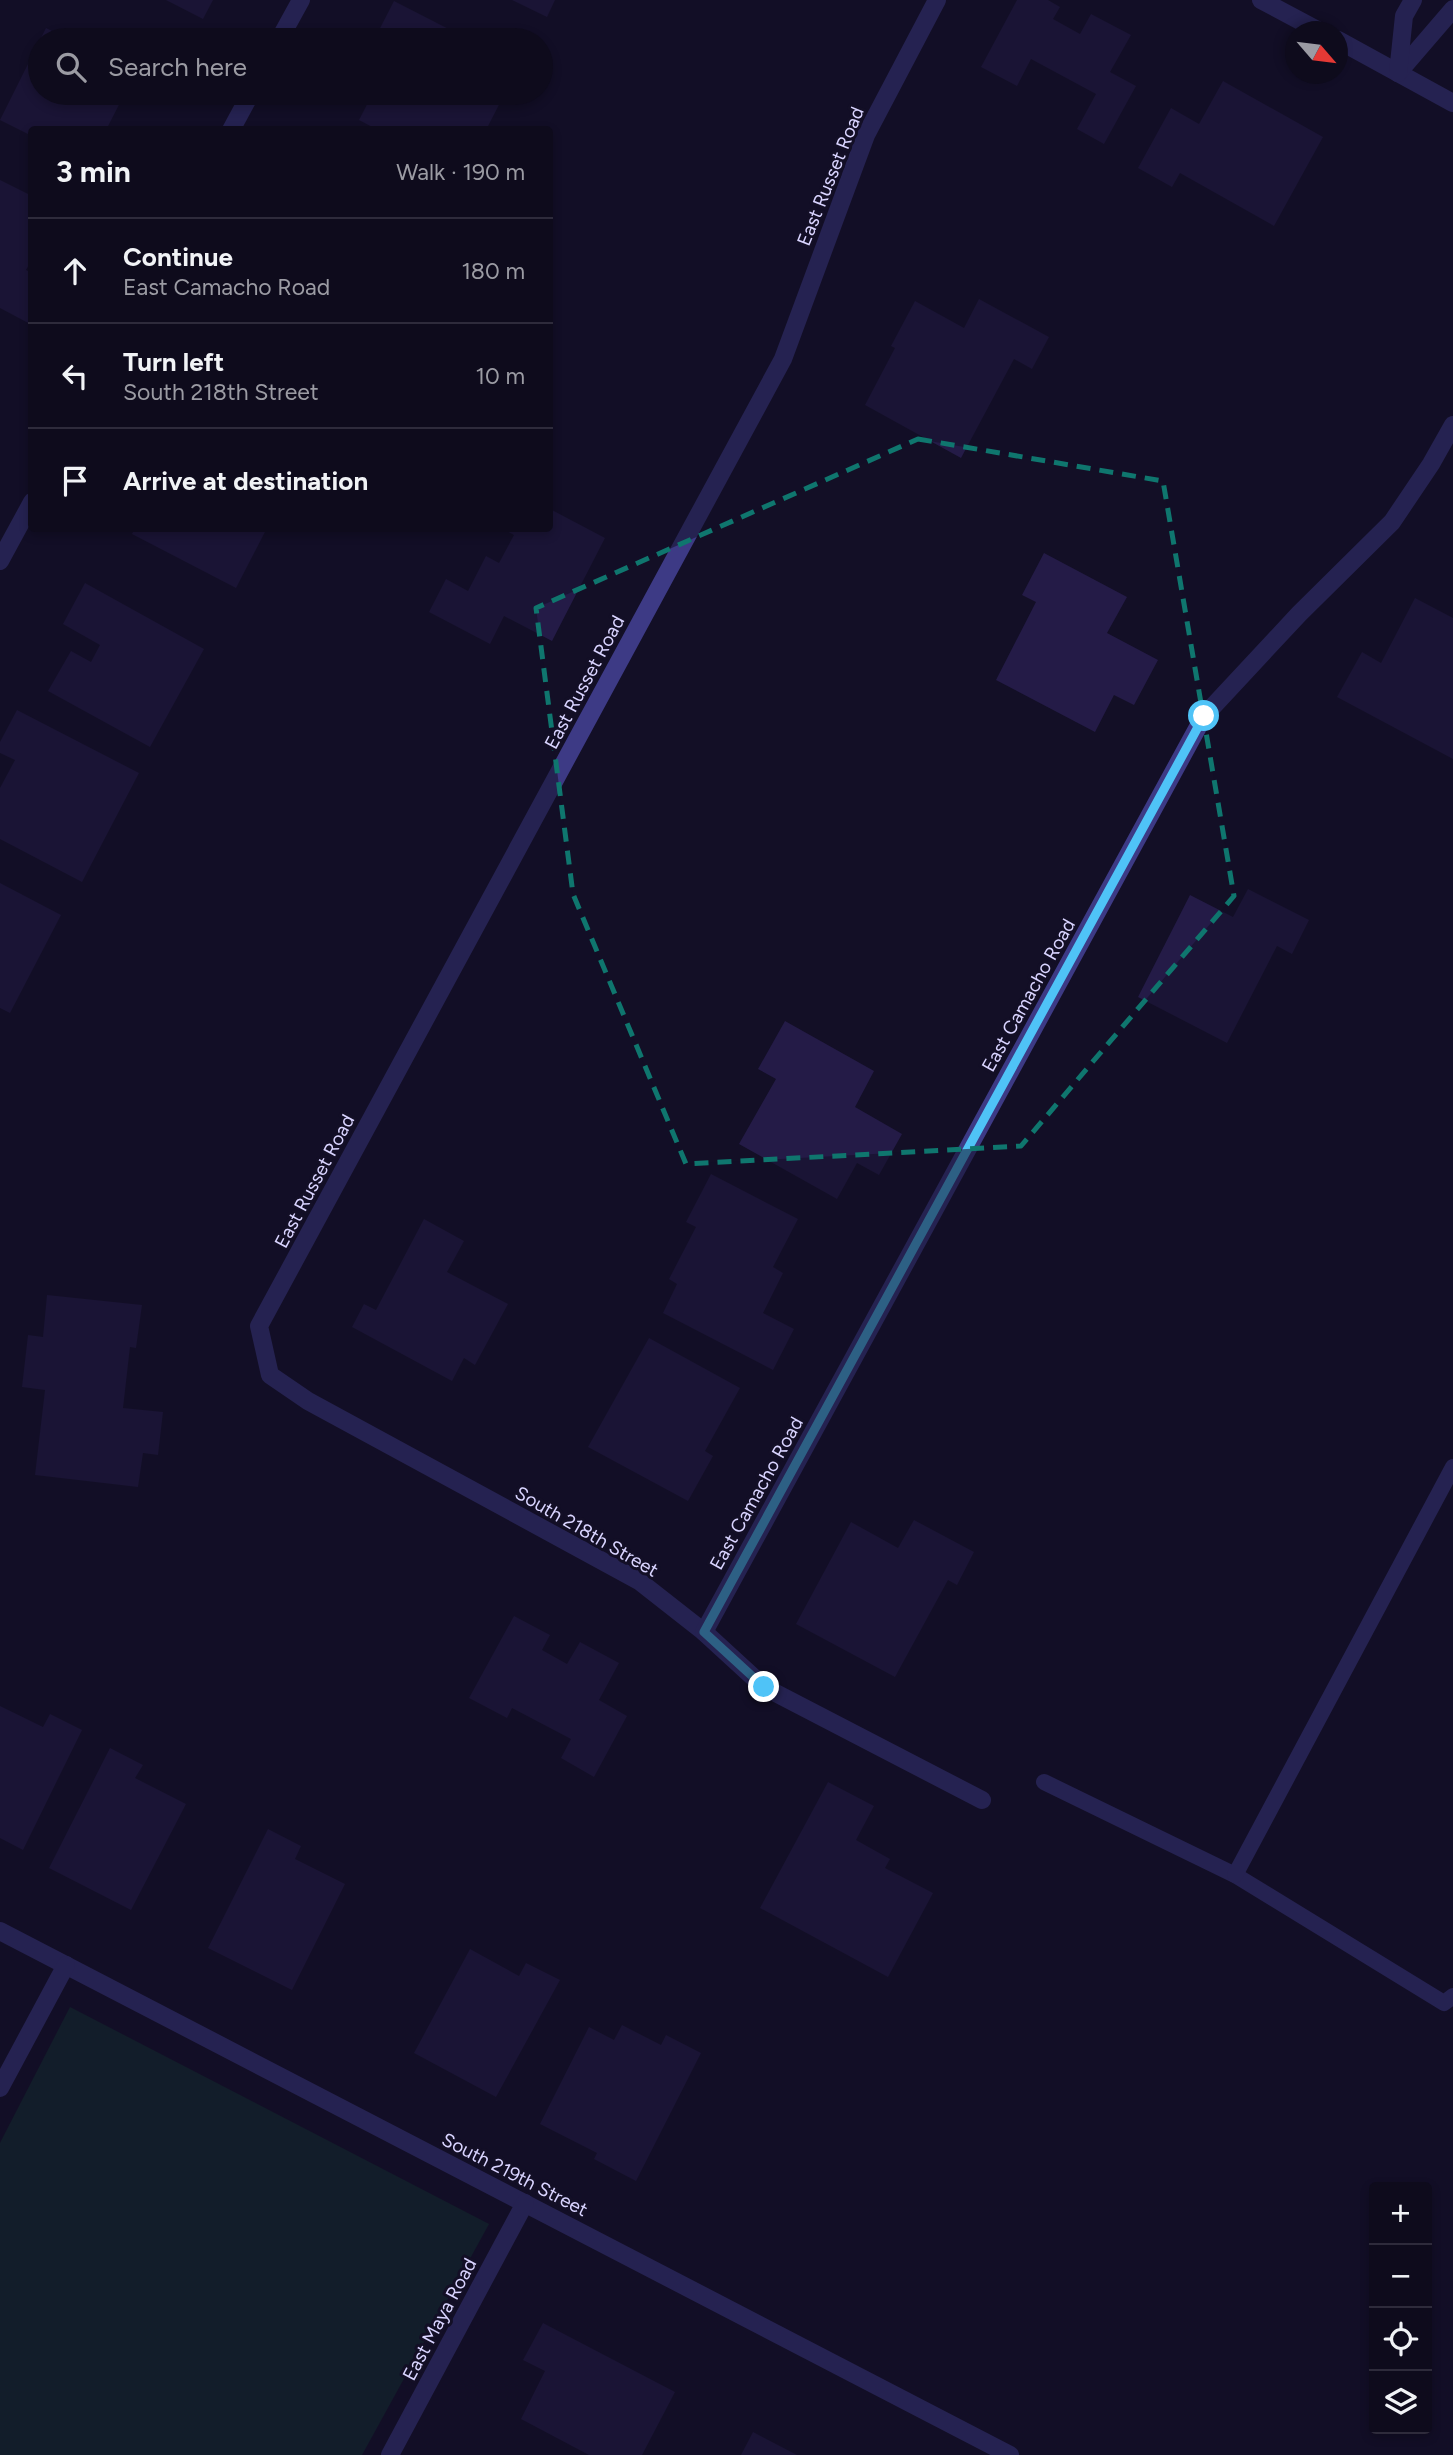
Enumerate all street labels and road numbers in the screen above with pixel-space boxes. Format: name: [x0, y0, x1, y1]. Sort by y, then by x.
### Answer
street label: East Russet Road: [792, 103, 869, 249]
street label: East Russet Road: [540, 612, 629, 753]
street label: East Camacho Road: [977, 915, 1080, 1076]
street label: East Russet Road: [270, 1111, 359, 1252]
street label: East Camacho Road: [705, 1413, 808, 1574]
street label: South 218th Street: [511, 1481, 662, 1582]
street label: South 219th Street: [438, 2128, 592, 2221]
street label: East Maya Road: [398, 2254, 481, 2384]

